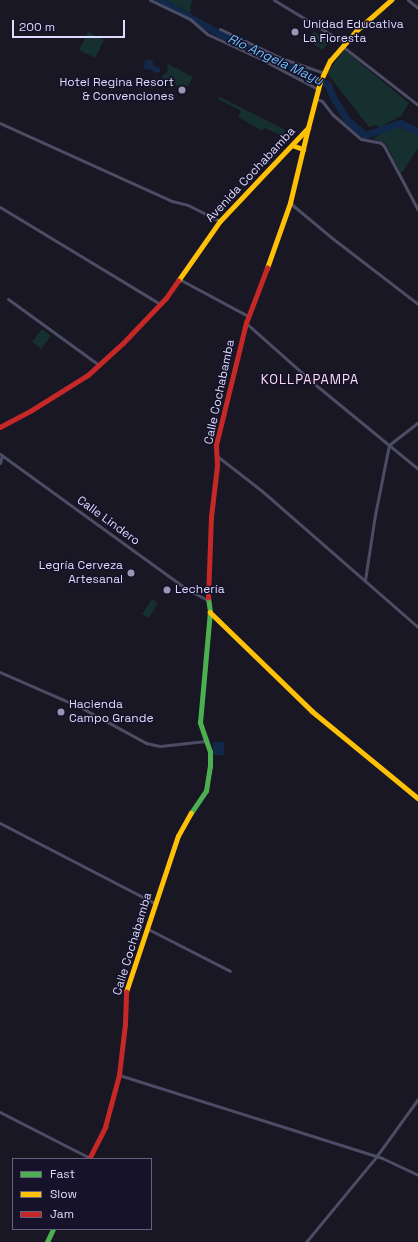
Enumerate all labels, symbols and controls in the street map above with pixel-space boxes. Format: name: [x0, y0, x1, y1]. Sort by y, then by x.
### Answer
scale bar: [14, 12, 127, 38]
place label: Unidad Educativa La Floresta: [303, 18, 404, 46]
text: 200 m: [19, 19, 55, 35]
marker: Unidad Educativa La Floresta: [290, 27, 300, 37]
water label: Río Angela Mayu: [225, 31, 325, 89]
place label: Hotel Regina Resort & Convenciones: [59, 76, 174, 104]
marker: Hotel Regina Resort & Convenciones: [177, 85, 187, 95]
street label: Avenida Cochabamba: [203, 124, 299, 226]
street label: Calle Cochabamba: [202, 338, 238, 446]
district label: KOLLPAPAMPA: [261, 372, 359, 388]
street label: Calle Lindero: [74, 493, 142, 549]
place label: Legría Cerveza Artesanal: [39, 559, 123, 587]
marker: Legría Cerveza Artesanal: [126, 568, 136, 578]
place label: Lechería: [175, 583, 225, 597]
marker: Lechería: [162, 585, 172, 595]
place label: Hacienda Campo Grande: [69, 698, 153, 726]
marker: Hacienda Campo Grande: [56, 707, 66, 717]
street label: Calle Cochabamba: [111, 891, 155, 997]
legend: [12, 1158, 152, 1230]
text: Fast: [50, 1166, 75, 1182]
text: Slow: [50, 1186, 77, 1202]
text: Jam: [50, 1206, 74, 1222]

